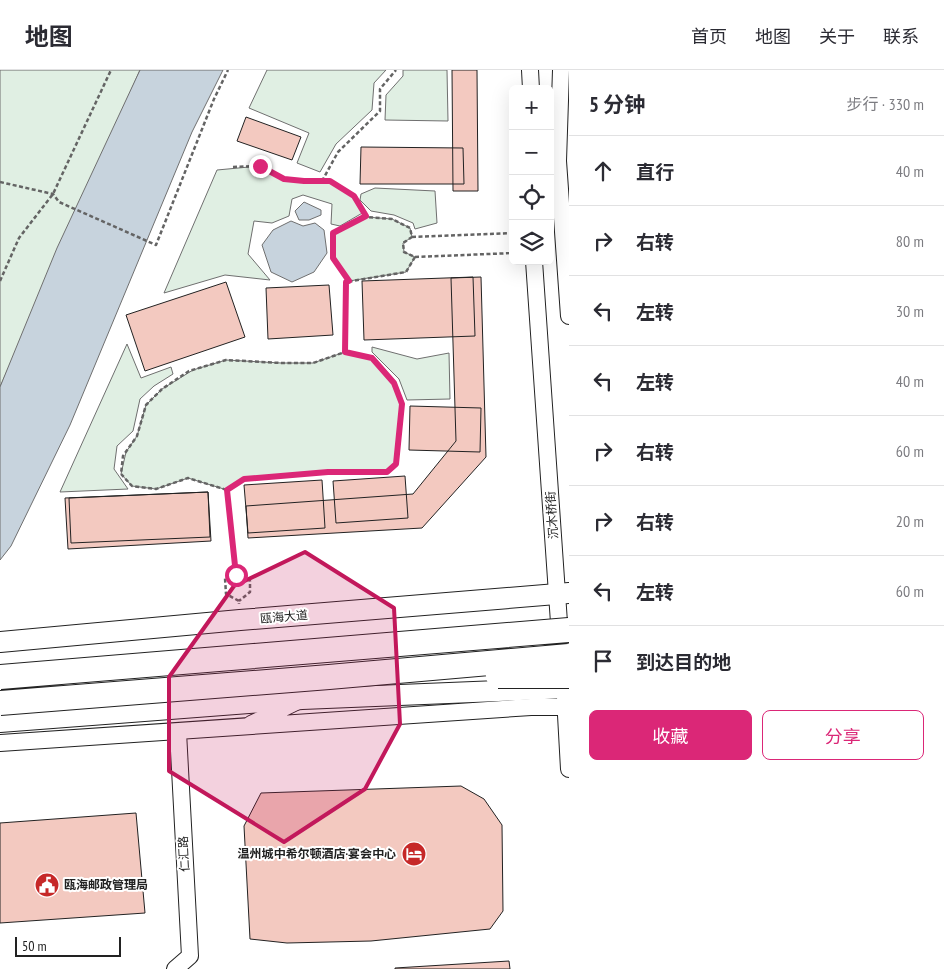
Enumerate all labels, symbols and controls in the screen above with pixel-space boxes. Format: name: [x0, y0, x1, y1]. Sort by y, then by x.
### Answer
text: 地图: [25, 21, 73, 52]
text: 首页: [691, 25, 727, 48]
text: 地图: [755, 25, 791, 48]
text: 关于: [819, 25, 855, 48]
text: 联系: [883, 25, 919, 48]
map controls: [509, 85, 554, 265]
button: +: [509, 85, 554, 130]
text: 5 分钟: [589, 91, 645, 118]
text: 步行 · 330 m: [846, 94, 924, 114]
button: −: [509, 130, 554, 175]
route end: [249, 155, 272, 178]
icon: ahead: [589, 157, 617, 185]
text: 直行: [636, 160, 674, 184]
text: 40 m: [896, 161, 924, 181]
button: locate: [509, 175, 554, 220]
button: layers: [509, 220, 554, 265]
icon: right: [589, 227, 617, 255]
text: 右转: [636, 230, 674, 254]
text: 80 m: [896, 231, 924, 251]
icon: left: [589, 297, 617, 325]
text: 左转: [636, 300, 674, 324]
text: 30 m: [896, 301, 924, 321]
icon: left: [589, 367, 617, 395]
text: 左转: [636, 370, 674, 394]
text: 40 m: [896, 371, 924, 391]
icon: right: [589, 437, 617, 465]
text: 右转: [636, 440, 674, 464]
text: 60 m: [896, 441, 924, 461]
street label: 沉木桥街: [542, 491, 561, 540]
icon: right: [589, 507, 617, 535]
text: 右转: [636, 510, 674, 534]
text: 20 m: [896, 511, 924, 531]
route start: [225, 564, 248, 587]
icon: left: [589, 577, 617, 605]
text: 左转: [636, 580, 674, 604]
text: 60 m: [896, 581, 924, 601]
street label: 瓯海大道: [259, 607, 309, 626]
icon: arrive: [589, 647, 617, 675]
text: 到达目的地: [636, 650, 731, 674]
button: 收藏: [589, 710, 752, 760]
button: 分享: [762, 710, 924, 760]
street label: 仁汇路: [175, 836, 192, 872]
hotel icon: 温州城中希尔顿酒店·宴会中心: [401, 841, 427, 867]
place label: 温州城中希尔顿酒店·宴会中心: [237, 846, 396, 861]
public building icon: 瓯海邮政管理局: [34, 872, 60, 898]
place label: 瓯海邮政管理局: [64, 877, 148, 892]
scale bar: [15, 934, 121, 957]
text: 50 m: [22, 937, 47, 955]

